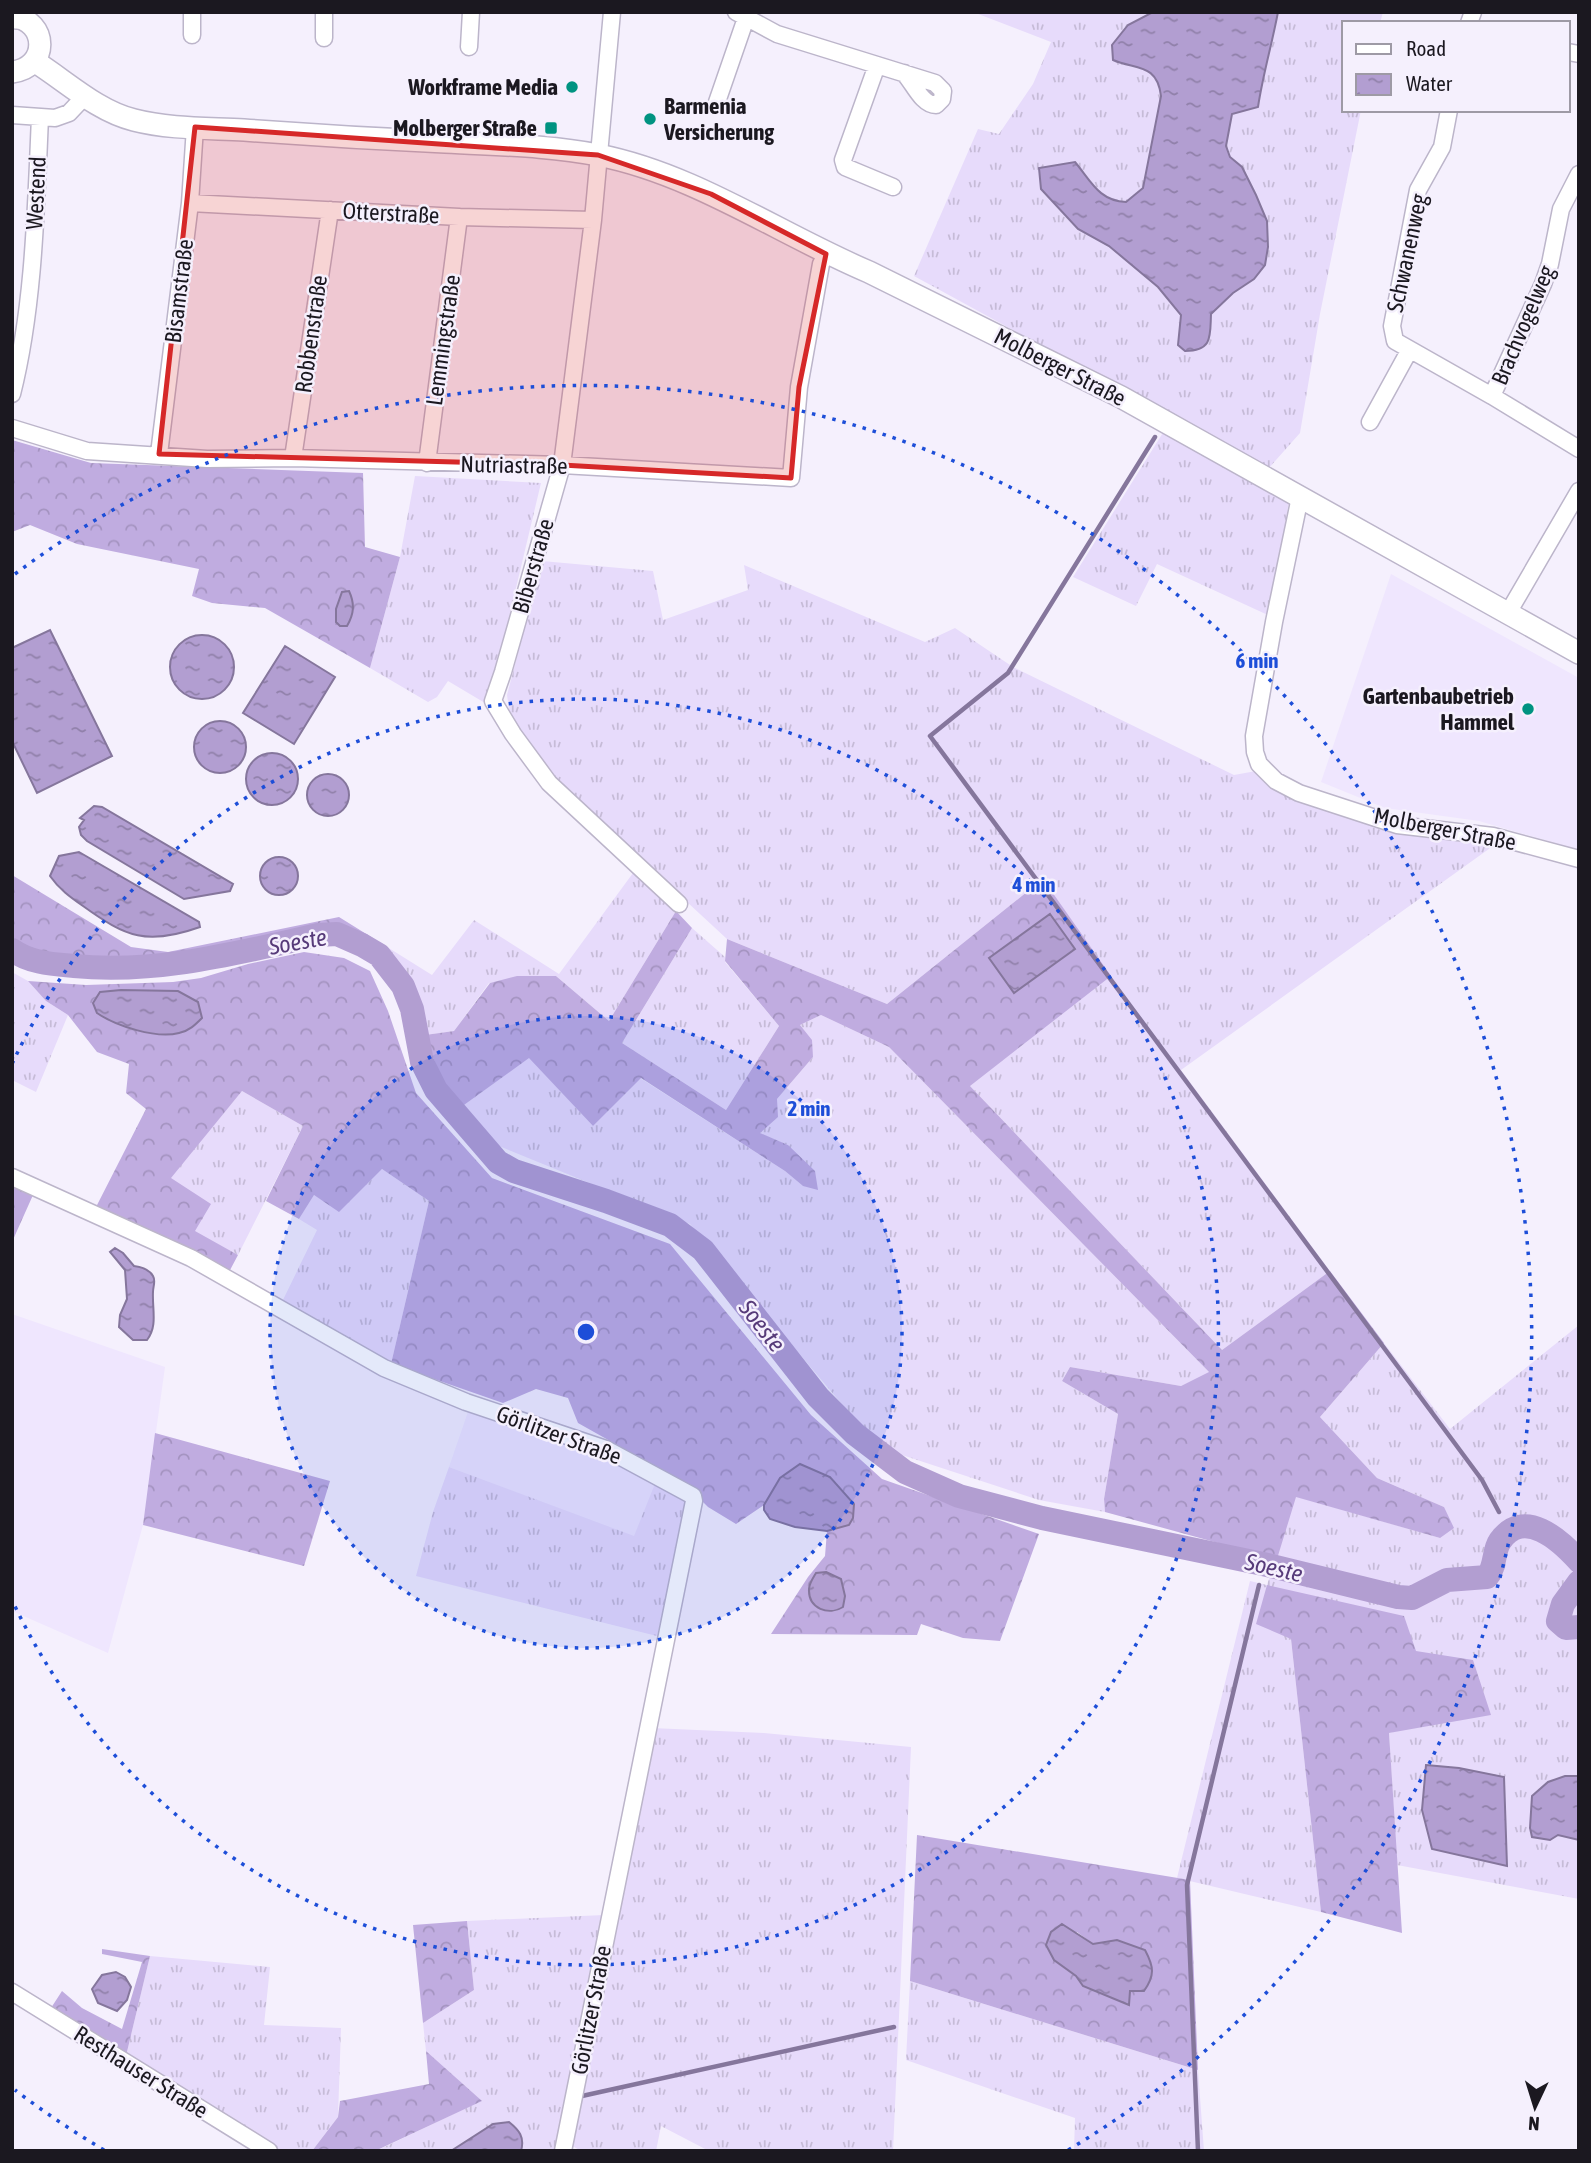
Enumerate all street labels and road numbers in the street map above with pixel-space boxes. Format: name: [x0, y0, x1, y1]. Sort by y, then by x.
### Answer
street label: Westend: [21, 156, 51, 230]
street label: Schwanenweg: [1382, 191, 1432, 314]
street label: Otterstraße: [342, 197, 440, 229]
street label: Bisamstraße: [160, 238, 198, 344]
street label: Brachvogelweg: [1486, 261, 1560, 389]
street label: Robbenstraße: [290, 273, 332, 395]
street label: Lemmingstraße: [421, 273, 465, 407]
street label: Molberger Straße: [990, 323, 1130, 411]
street label: Nutriastraße: [460, 451, 568, 479]
street label: Biberstraße: [507, 516, 559, 616]
street label: Molberger Straße: [1372, 802, 1518, 856]
street label: Görlitzer Straße: [493, 1400, 625, 1470]
street label: Görlitzer Straße: [566, 1943, 616, 2077]
street label: Resthauser Straße: [69, 2021, 213, 2123]

